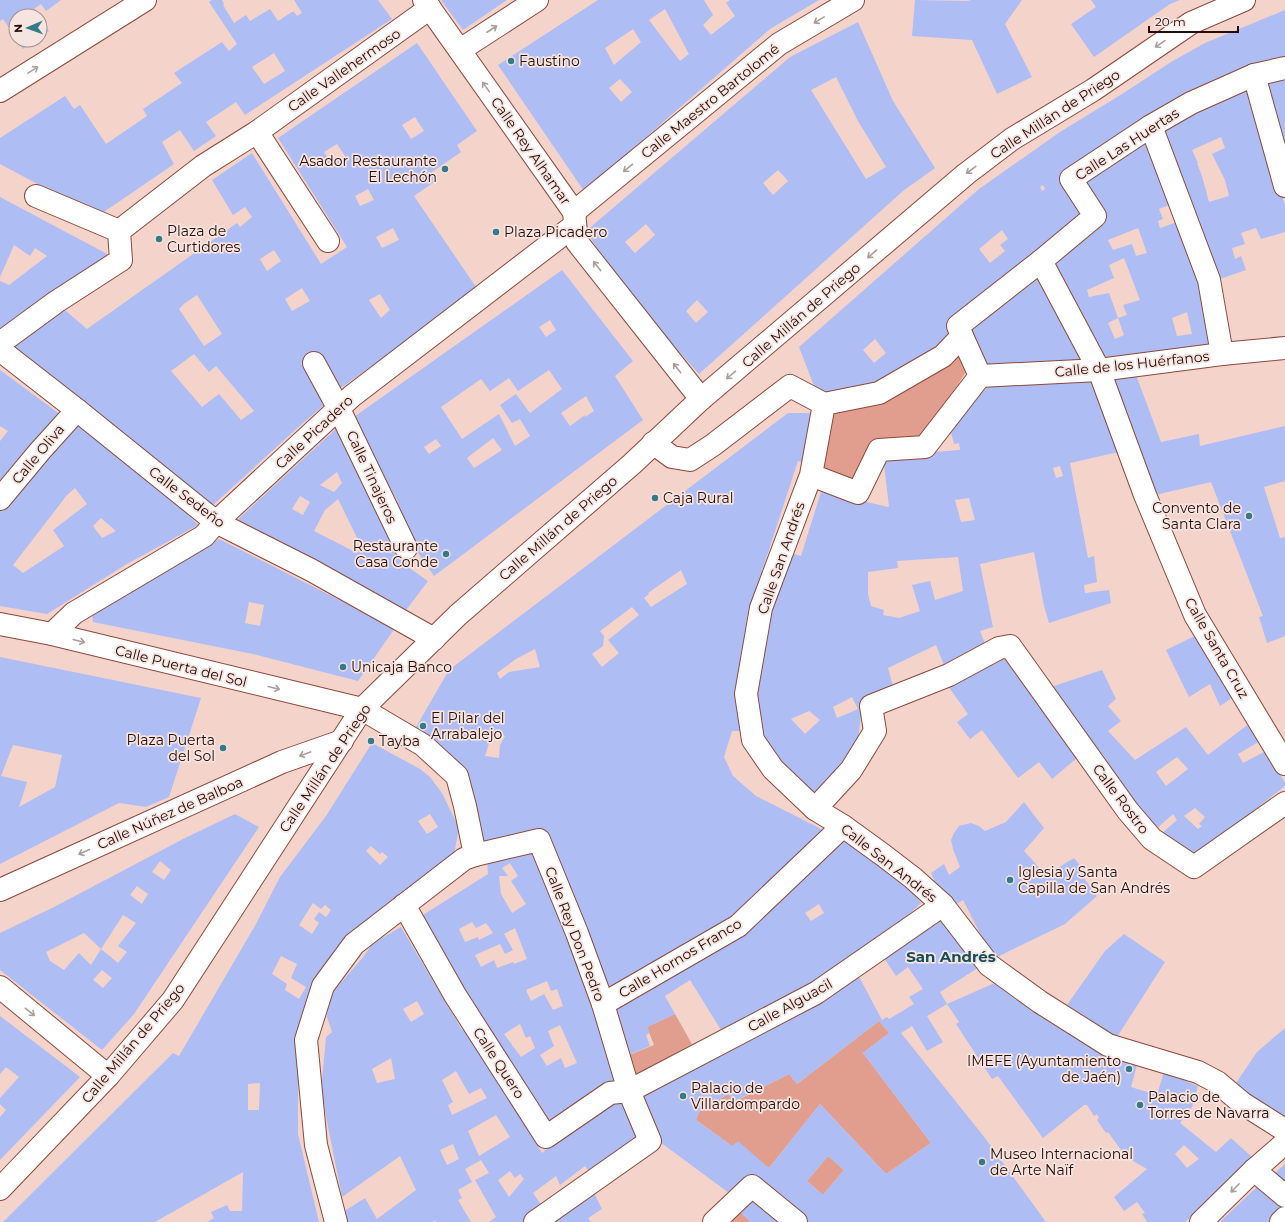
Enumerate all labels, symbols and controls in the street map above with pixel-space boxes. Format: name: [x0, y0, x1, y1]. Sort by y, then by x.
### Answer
north arrow: [8, 8, 48, 48]
scale bar: [1149, 8, 1238, 34]
text: 20 m: [1155, 14, 1186, 29]
one-way arrow: [814, 16, 825, 24]
text: N: [11, 24, 25, 33]
street label: Calle Vallehermoso: [284, 24, 404, 116]
one-way arrow: [486, 24, 498, 32]
street label: Calle Maestro Bartolomé: [637, 40, 783, 162]
one-way arrow: [1155, 40, 1166, 48]
place label: Faustino: [519, 52, 580, 70]
marker: Faustino: [506, 56, 516, 66]
street label: Calle Millán de Priego: [987, 65, 1124, 163]
one-way arrow: [27, 66, 39, 74]
one-way arrow: [482, 82, 490, 93]
street label: Calle Rey Alhamar: [487, 94, 575, 209]
street label: Calle Las Huertas: [1072, 104, 1182, 184]
place label: Asador Restaurante El Lechón: [299, 152, 437, 186]
one-way arrow: [622, 163, 633, 172]
marker: Asador Restaurante El Lechón: [440, 164, 450, 174]
one-way arrow: [965, 166, 976, 174]
place label: Plaza de Curtidores: [167, 222, 241, 256]
place label: Plaza Picadero: [504, 223, 608, 241]
marker: Plaza Picadero: [491, 227, 501, 237]
marker: Plaza de Curtidores: [154, 234, 164, 244]
one-way arrow: [867, 250, 877, 259]
street label: Calle Millán de Priego: [738, 258, 864, 371]
one-way arrow: [593, 261, 601, 272]
street label: Calle de los Huérfanos: [1054, 347, 1210, 381]
one-way arrow: [673, 363, 682, 374]
one-way arrow: [725, 371, 736, 380]
street label: Calle Picadero: [271, 391, 357, 473]
street label: Calle Oliva: [8, 420, 68, 488]
street label: Calle Tinajeros: [343, 428, 401, 527]
street label: Calle Sedeño: [145, 462, 229, 532]
street label: Calle Millán de Priego: [495, 471, 621, 584]
place label: Caja Rural: [663, 489, 733, 507]
marker: Caja Rural: [650, 493, 660, 503]
street label: Calle San Andrés: [753, 499, 809, 616]
place label: Convento de Santa Clara: [1152, 499, 1241, 533]
marker: Convento de Santa Clara: [1244, 511, 1254, 521]
place label: Restaurante Casa Conde: [353, 537, 438, 571]
marker: Restaurante Casa Conde: [441, 549, 451, 559]
street label: Calle Santa Cruz: [1181, 594, 1253, 702]
one-way arrow: [72, 637, 85, 645]
street label: Calle Puerta del Sol: [113, 641, 249, 691]
place label: Unicaja Banco: [351, 658, 452, 676]
marker: Unicaja Banco: [338, 662, 348, 672]
one-way arrow: [267, 685, 280, 692]
street label: Calle Millán de Priego: [275, 700, 375, 836]
place label: El Pilar del Arrabalejo: [431, 709, 505, 743]
marker: El Pilar del Arrabalejo: [418, 721, 428, 731]
place label: Plaza Puerta del Sol: [126, 731, 215, 765]
place label: Tayba: [379, 732, 420, 750]
marker: Tayba: [366, 736, 376, 746]
marker: Plaza Puerta del Sol: [218, 743, 228, 753]
one-way arrow: [300, 750, 312, 758]
street label: Calle Rostro: [1089, 760, 1153, 838]
street label: Calle Núñez de Balboa: [94, 773, 246, 853]
street label: Calle San Andrés: [837, 820, 941, 906]
one-way arrow: [78, 848, 90, 856]
place label: Iglesia y Santa Capilla de San Andrés: [1018, 863, 1170, 897]
street label: Calle Rey Don Pedro: [541, 864, 609, 1004]
marker: Iglesia y Santa Capilla de San Andrés: [1005, 875, 1015, 885]
street label: Calle Hornos Franco: [615, 914, 745, 1002]
district label: San Andrés: [906, 947, 996, 966]
street label: Calle Alguacil: [744, 974, 836, 1036]
street label: Calle Millán de Priego: [77, 979, 189, 1107]
one-way arrow: [25, 1008, 36, 1016]
street label: Calle Quero: [469, 1024, 529, 1102]
place label: IMEFE (Ayuntamiento de Jaén): [967, 1052, 1121, 1086]
marker: IMEFE (Ayuntamiento de Jaén): [1124, 1064, 1134, 1074]
place label: Palacio de Villardompardo: [691, 1079, 800, 1113]
place label: Palacio de Torres de Navarra: [1148, 1088, 1269, 1122]
marker: Palacio de Villardompardo: [678, 1091, 688, 1101]
marker: Palacio de Torres de Navarra: [1135, 1100, 1145, 1110]
place label: Museo Internacional de Arte Naïf: [990, 1145, 1133, 1179]
marker: Museo Internacional de Arte Naïf: [977, 1157, 987, 1167]
one-way arrow: [1230, 1183, 1240, 1193]

